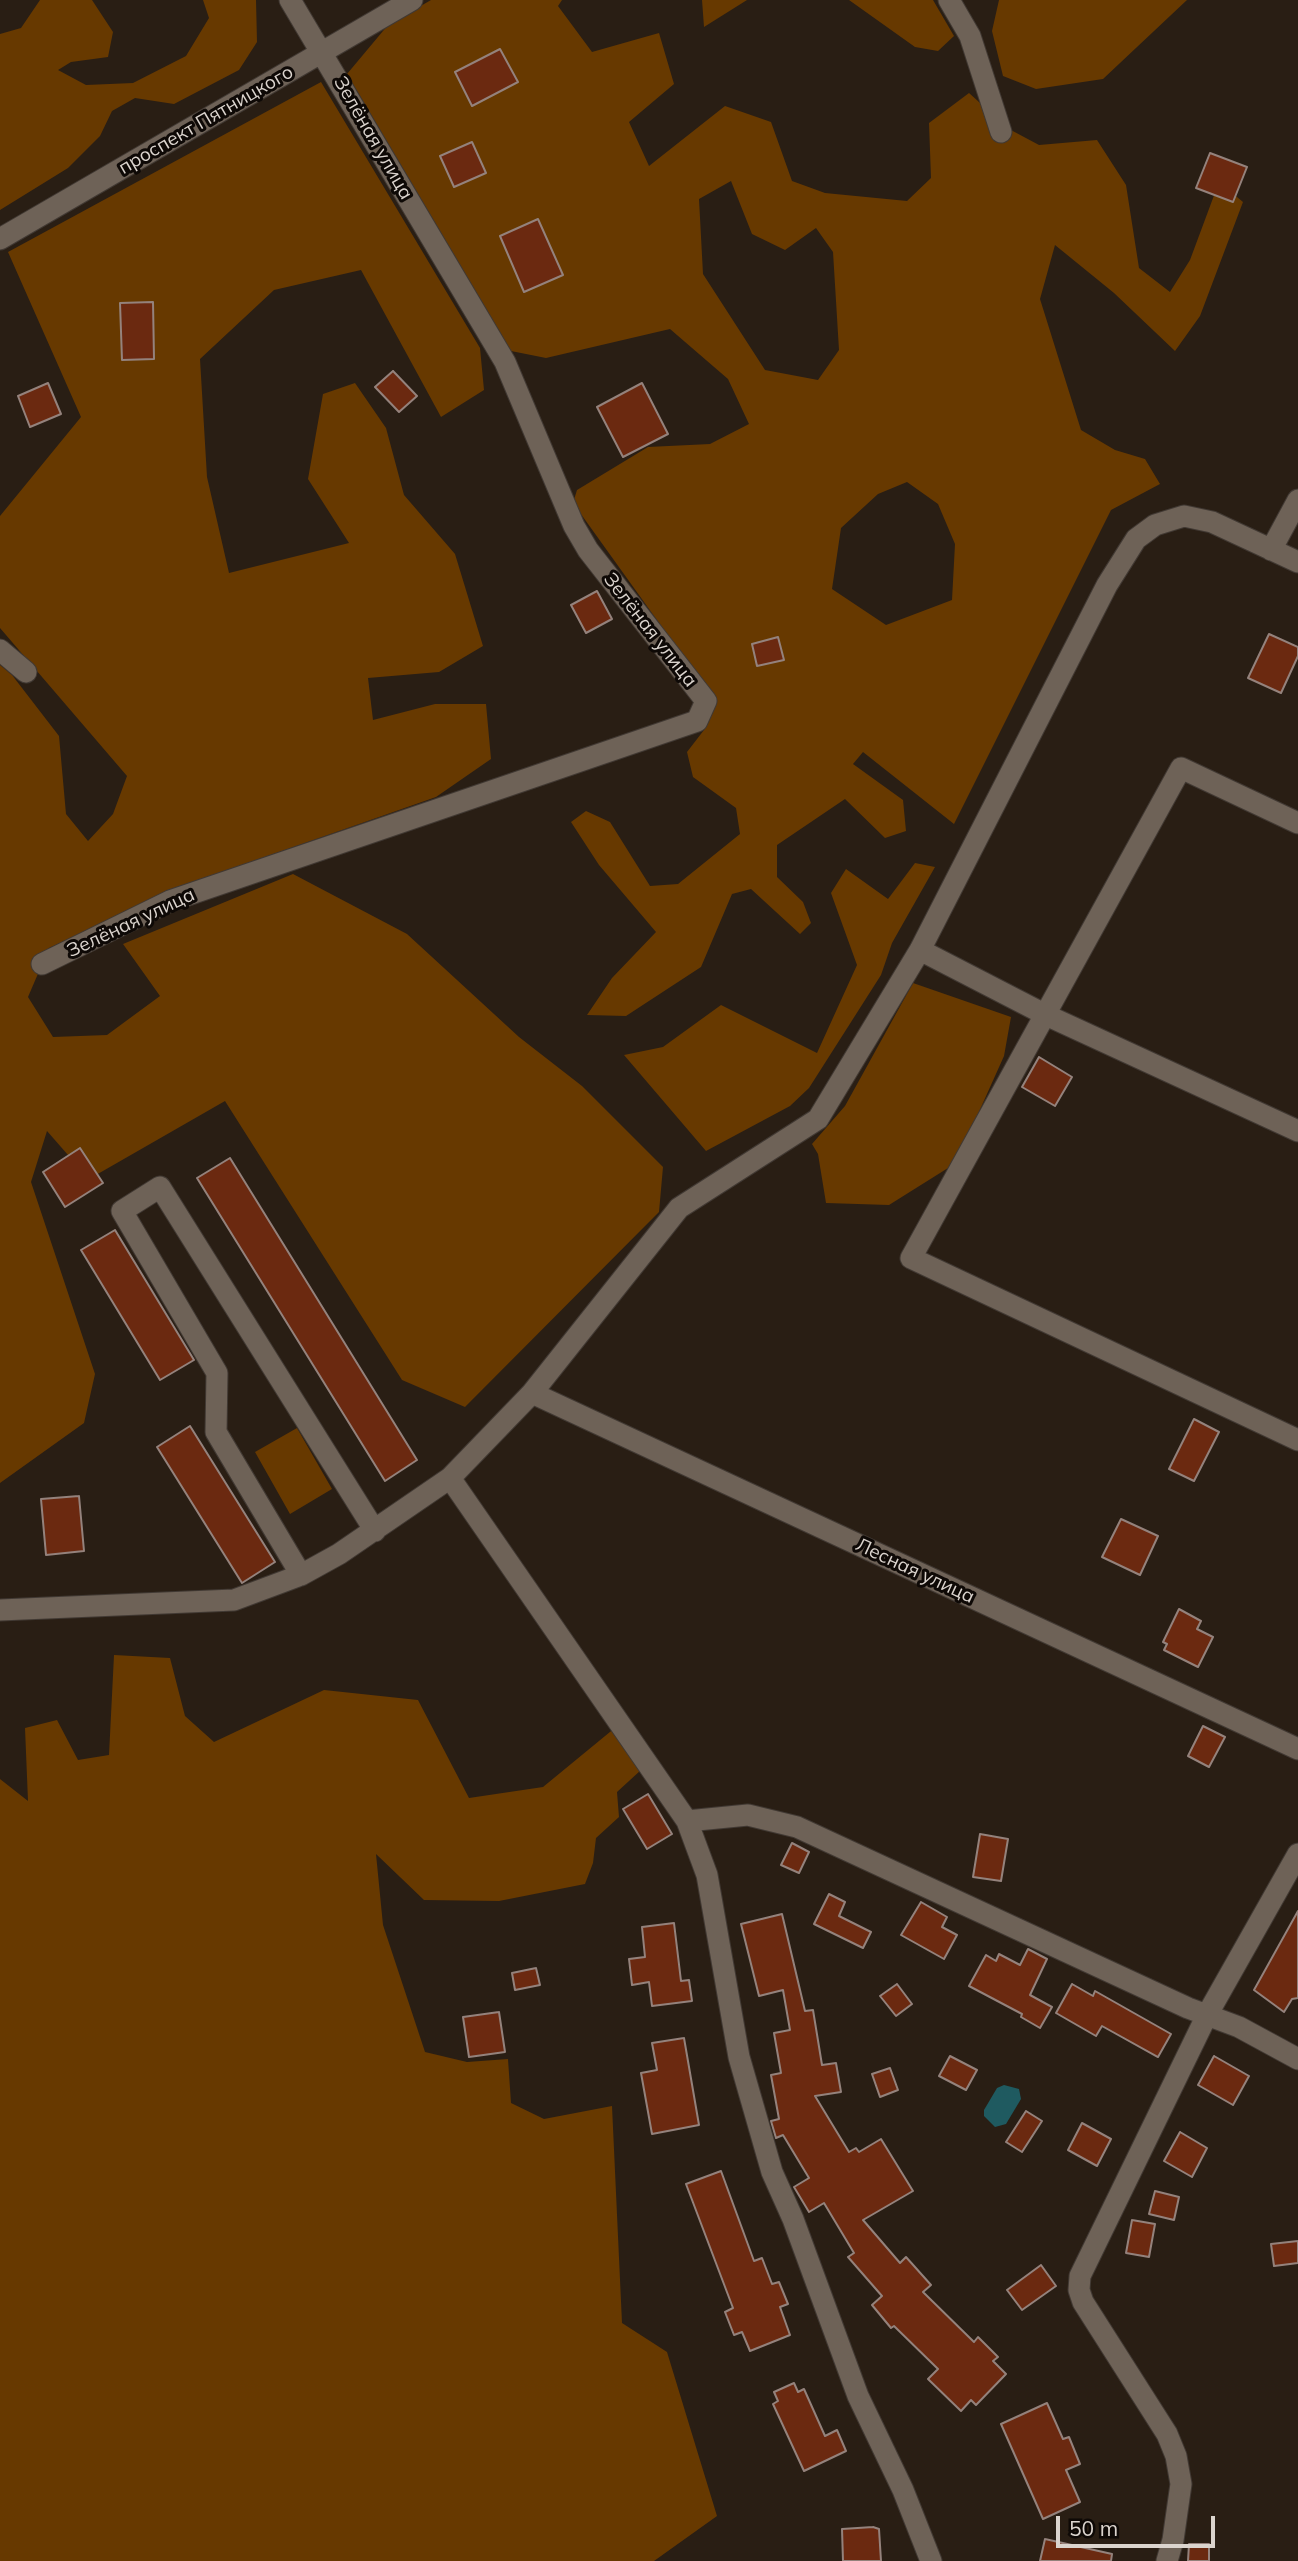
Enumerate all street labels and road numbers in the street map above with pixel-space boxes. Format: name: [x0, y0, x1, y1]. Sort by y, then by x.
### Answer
street label: проспект Пятницкого: [115, 61, 297, 179]
street label: Зелёная улица: [329, 72, 417, 204]
street label: Зелёная улица: [598, 568, 702, 692]
street label: Зелёная улица: [64, 883, 198, 963]
street label: Лесная улица: [852, 1534, 978, 1608]

